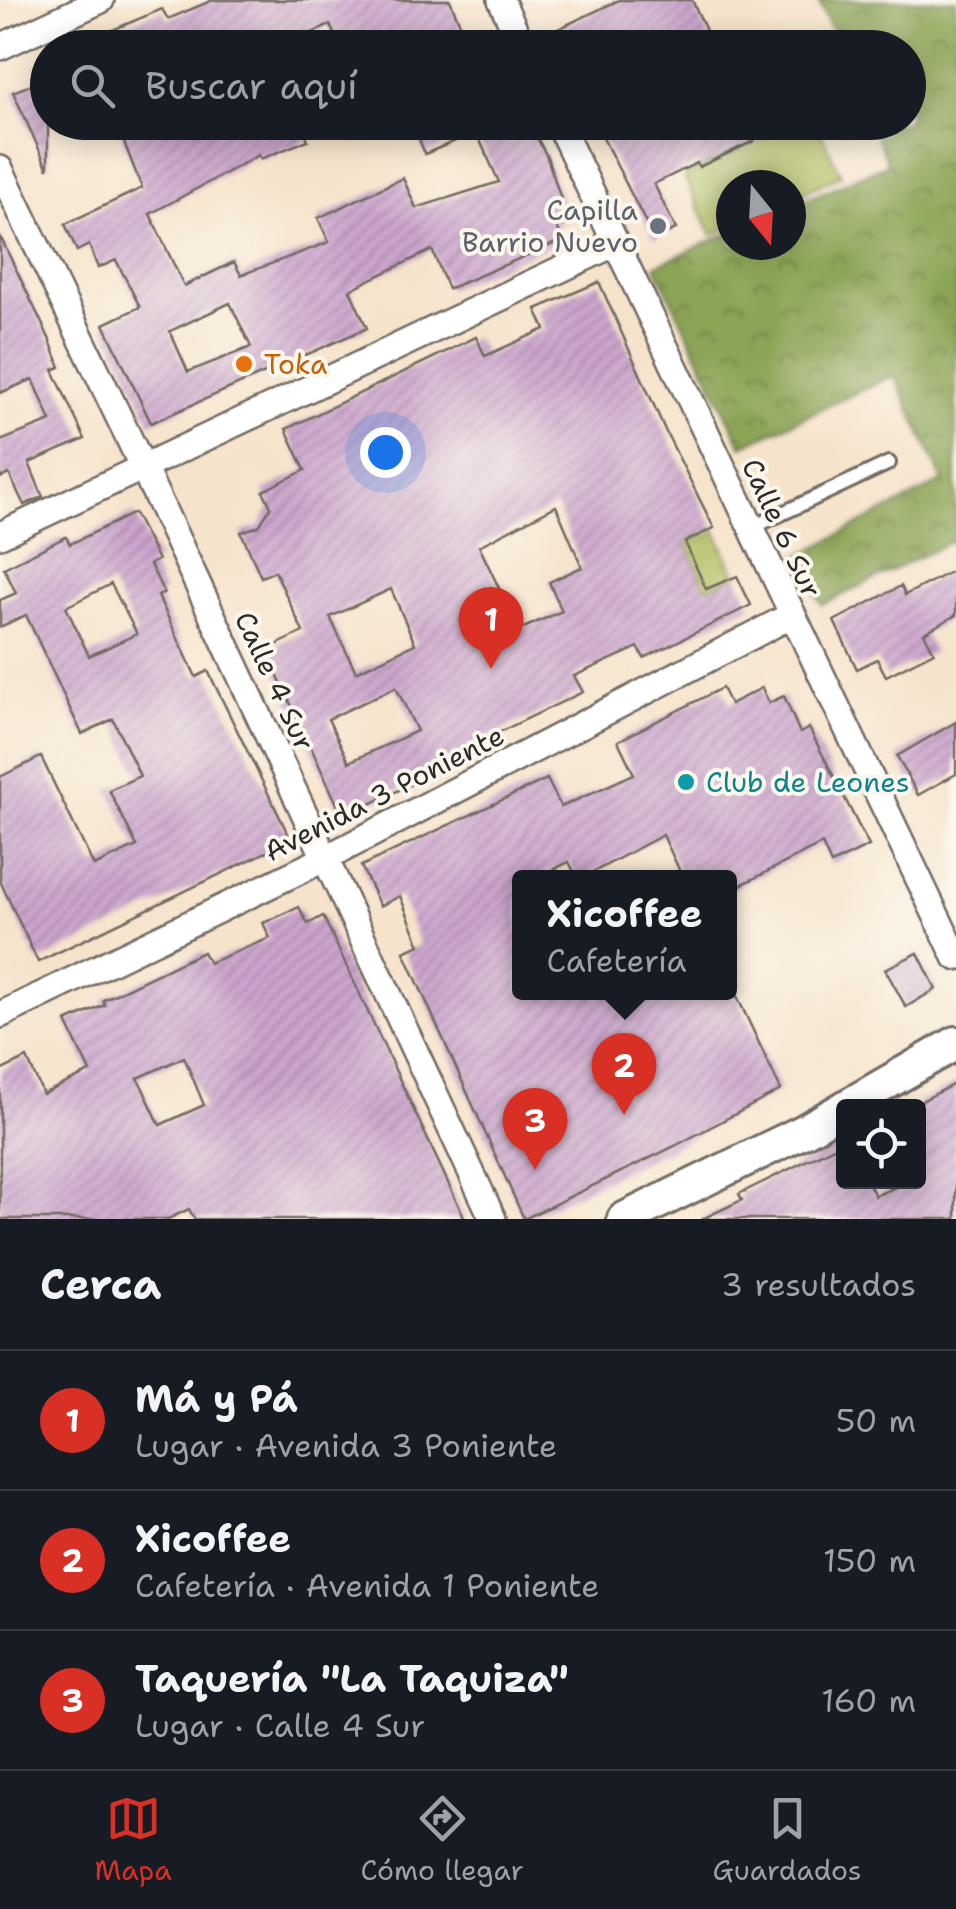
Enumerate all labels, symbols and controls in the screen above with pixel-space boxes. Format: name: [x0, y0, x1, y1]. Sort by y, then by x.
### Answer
search box: [30, 30, 926, 140]
icon: search: [65, 58, 120, 113]
text: Buscar aquí: [145, 60, 358, 111]
north arrow: [716, 170, 806, 260]
place label: Capilla Barrio Nuevo: [462, 191, 638, 261]
marker: Capilla Barrio Nuevo: [647, 215, 669, 237]
place label: Toka: [264, 345, 327, 383]
marker: Toka: [233, 353, 255, 375]
your location: [360, 427, 411, 478]
street label: Calle 6 Sur: [733, 452, 831, 604]
pin: 1: [458, 586, 524, 669]
street label: Calle 4 Sur: [226, 605, 324, 757]
street label: Avenida 3 Poniente: [257, 716, 511, 870]
place label: Club de Leones: [706, 763, 910, 801]
marker: Club de Leones: [675, 771, 697, 793]
popup: [512, 870, 737, 1000]
text: Xicoffee: [546, 888, 703, 939]
text: Cafetería: [546, 939, 686, 982]
pin: 2: [592, 1032, 656, 1115]
pin: 3: [502, 1088, 568, 1170]
map controls: [836, 1099, 926, 1189]
button: locate: [836, 1099, 926, 1189]
text: Cerca: [40, 1256, 161, 1312]
text: 3 resultados: [721, 1263, 916, 1306]
text: Má y Pá: [135, 1373, 298, 1424]
text: 1: [65, 1399, 80, 1442]
text: 50 m: [836, 1399, 916, 1442]
text: Lugar · Avenida 3 Poniente: [135, 1424, 557, 1467]
text: Xicoffee: [135, 1513, 291, 1564]
text: 2: [61, 1539, 84, 1582]
text: 150 m: [823, 1539, 916, 1582]
text: Cafetería · Avenida 1 Poniente: [135, 1564, 599, 1607]
text: Taquería "La Taquiza": [135, 1653, 569, 1704]
text: 3: [61, 1679, 84, 1722]
text: 160 m: [821, 1679, 916, 1722]
text: Lugar · Calle 4 Sur: [135, 1704, 425, 1747]
tab: Mapa: [94, 1791, 172, 1889]
tab: Cómo llegar: [361, 1791, 524, 1889]
tab: Guardados: [713, 1791, 862, 1889]

